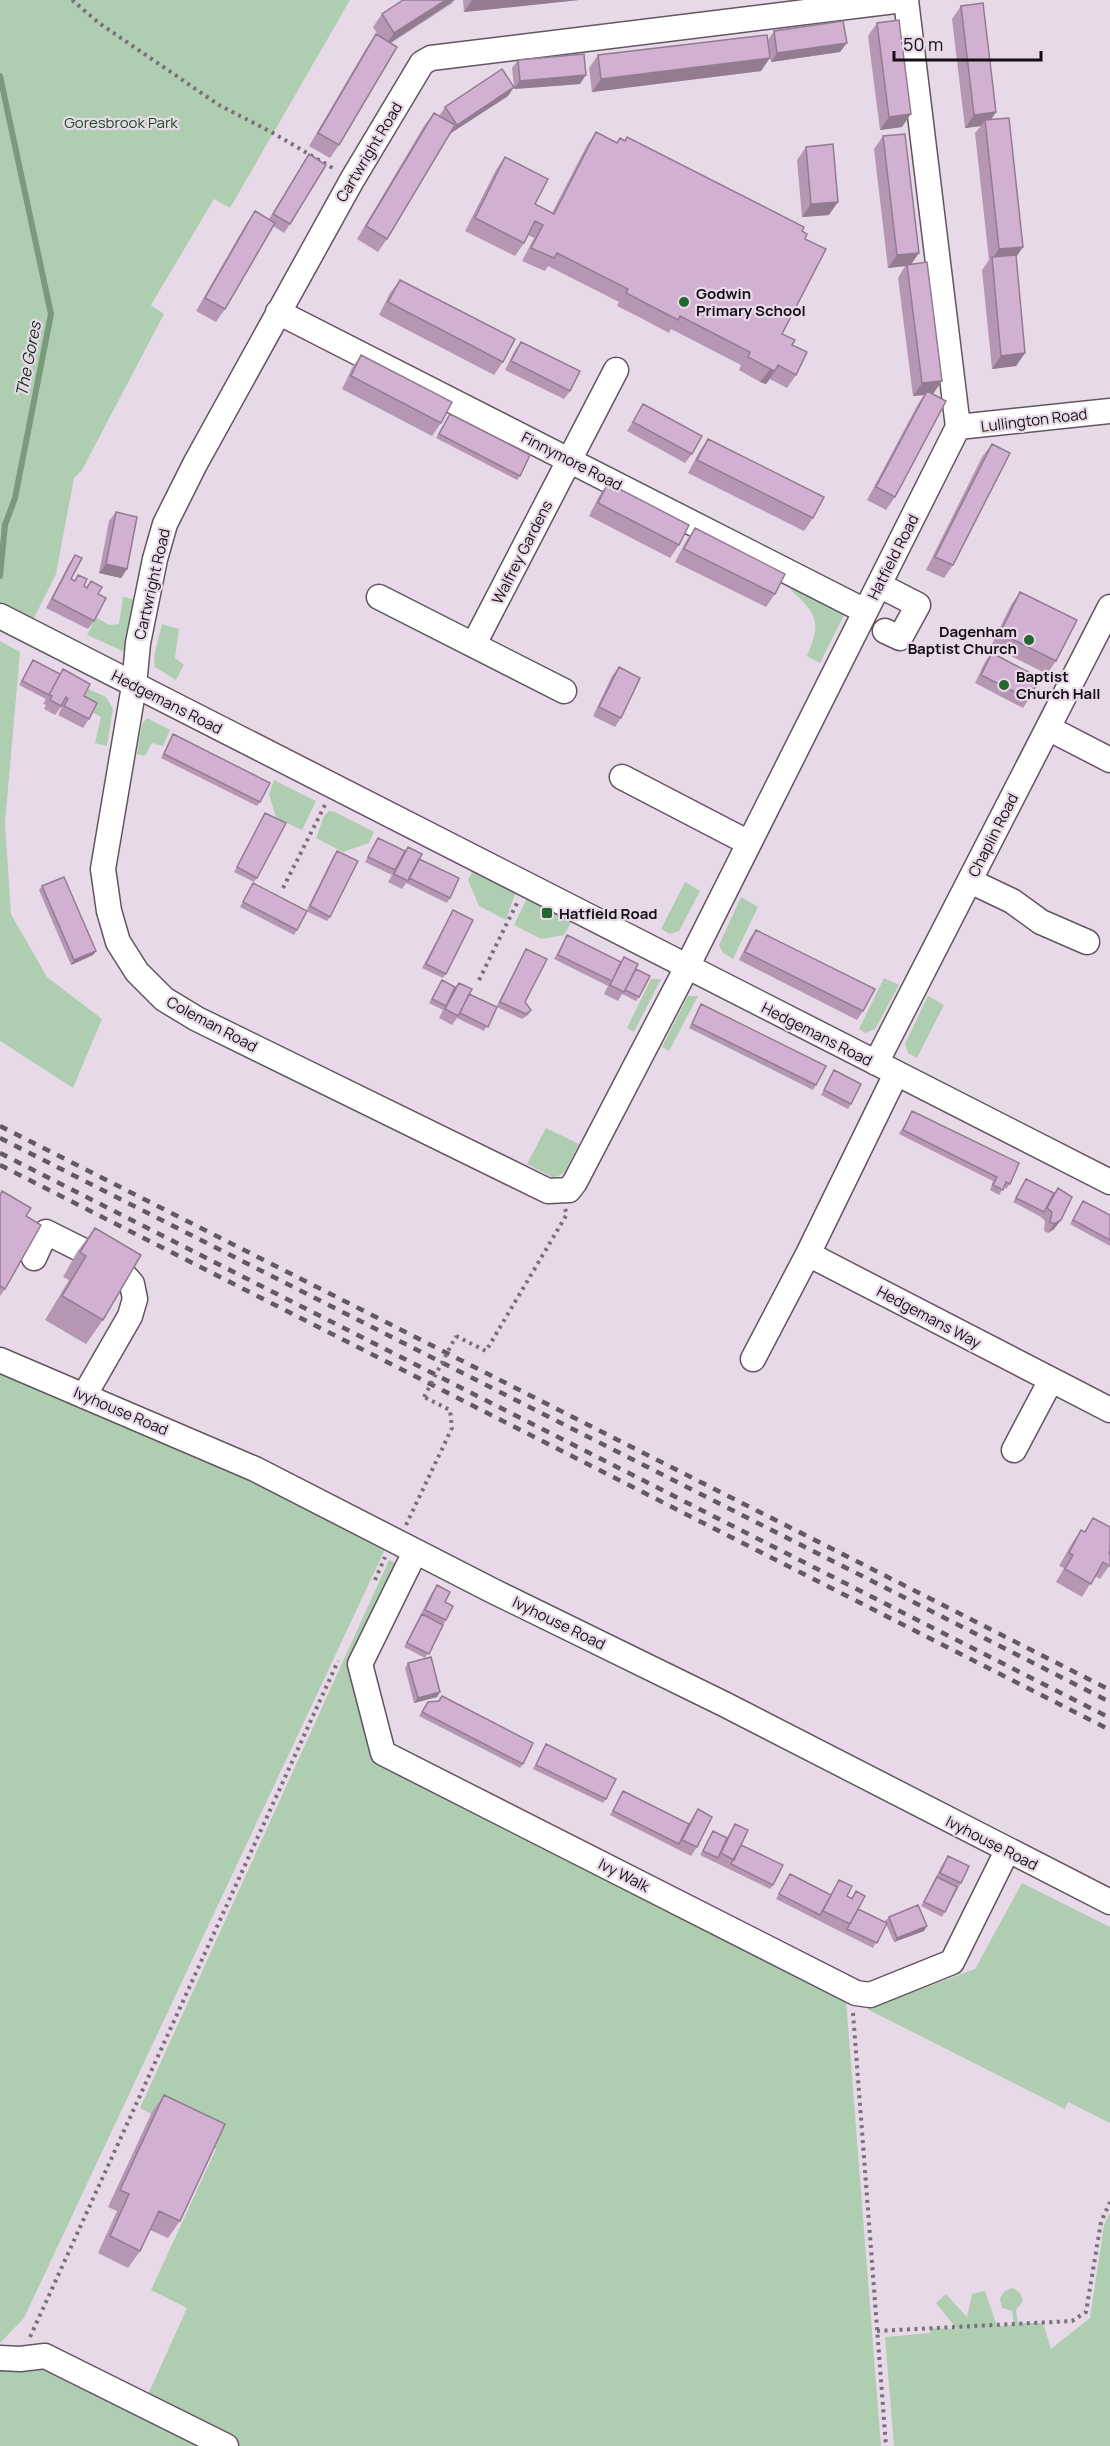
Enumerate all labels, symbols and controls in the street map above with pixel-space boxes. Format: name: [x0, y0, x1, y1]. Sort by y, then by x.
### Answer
scale bar: [894, 24, 1041, 62]
text: 50 m: [903, 32, 943, 56]
street label: Cartwright Road: [331, 98, 407, 206]
park label: Goresbrook Park: [64, 112, 178, 133]
place label: Godwin Primary School: [696, 283, 806, 321]
marker: Godwin Primary School: [677, 295, 691, 309]
water label: The Gores: [10, 318, 46, 398]
street label: Lullington Road: [980, 403, 1088, 437]
street label: Finnymore Road: [518, 427, 626, 495]
street label: Walfrey Gardens: [487, 496, 557, 607]
street label: Hatfield Road: [862, 511, 924, 603]
street label: Cartwright Road: [129, 526, 175, 642]
place label: Dagenham Baptist Church: [908, 621, 1017, 659]
marker: Dagenham Baptist Church: [1022, 633, 1036, 647]
street label: Hedgemans Road: [108, 665, 226, 739]
place label: Baptist Church Hall: [1016, 666, 1101, 704]
marker: Baptist Church Hall: [997, 678, 1011, 692]
street label: Chaplin Road: [963, 790, 1023, 880]
place label: Hatfield Road: [559, 903, 658, 924]
marker: Hatfield Road: [540, 906, 554, 920]
street label: Coleman Road: [163, 991, 261, 1057]
street label: Hedgemans Road: [758, 997, 876, 1071]
street label: Hedgemans Way: [873, 1281, 985, 1353]
street label: Ivyhouse Road: [70, 1382, 172, 1440]
street label: Ivyhouse Road: [509, 1591, 609, 1655]
street label: Ivyhouse Road: [942, 1811, 1042, 1875]
street label: Ivy Walk: [595, 1853, 654, 1897]

